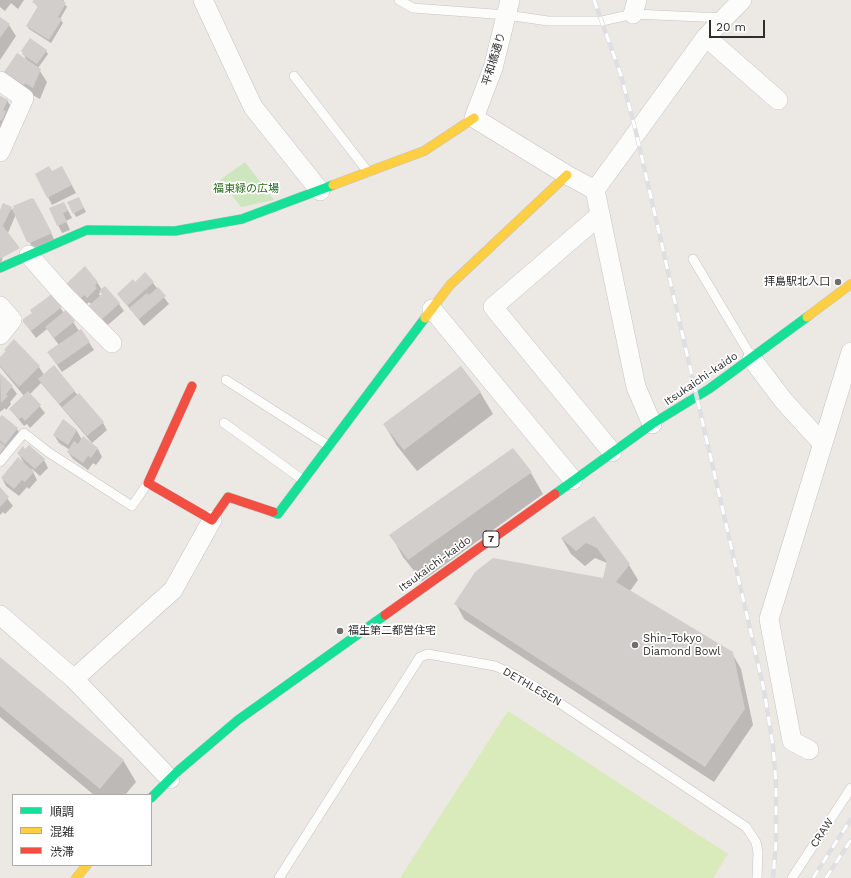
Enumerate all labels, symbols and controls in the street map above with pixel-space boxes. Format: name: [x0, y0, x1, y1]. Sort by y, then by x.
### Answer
scale bar: [711, 12, 767, 38]
text: 20 m: [716, 20, 746, 34]
street label: 平和橋通り: [480, 31, 508, 87]
park label: 福東緑の広場: [213, 182, 279, 196]
place label: 拝島駅北入口: [764, 275, 830, 289]
marker: 拝島駅北入口: [833, 277, 843, 287]
street label: Itsukaichi-kaido: [662, 349, 740, 409]
road number: 7: [483, 531, 499, 547]
street label: Itsukaichi-kaido: [396, 533, 474, 595]
place label: 福生第二都営住宅: [348, 624, 436, 638]
marker: 福生第二都営住宅: [335, 626, 345, 636]
place label: Shin-Tokyo Diamond Bowl: [643, 632, 721, 658]
marker: Shin-Tokyo Diamond Bowl: [630, 640, 640, 650]
street label: DETHLESEN: [500, 665, 564, 709]
legend: [12, 794, 152, 866]
text: 順調: [50, 805, 74, 819]
street label: CRAW: [808, 816, 836, 850]
text: 混雑: [50, 825, 74, 839]
text: 渋滞: [50, 845, 74, 859]

